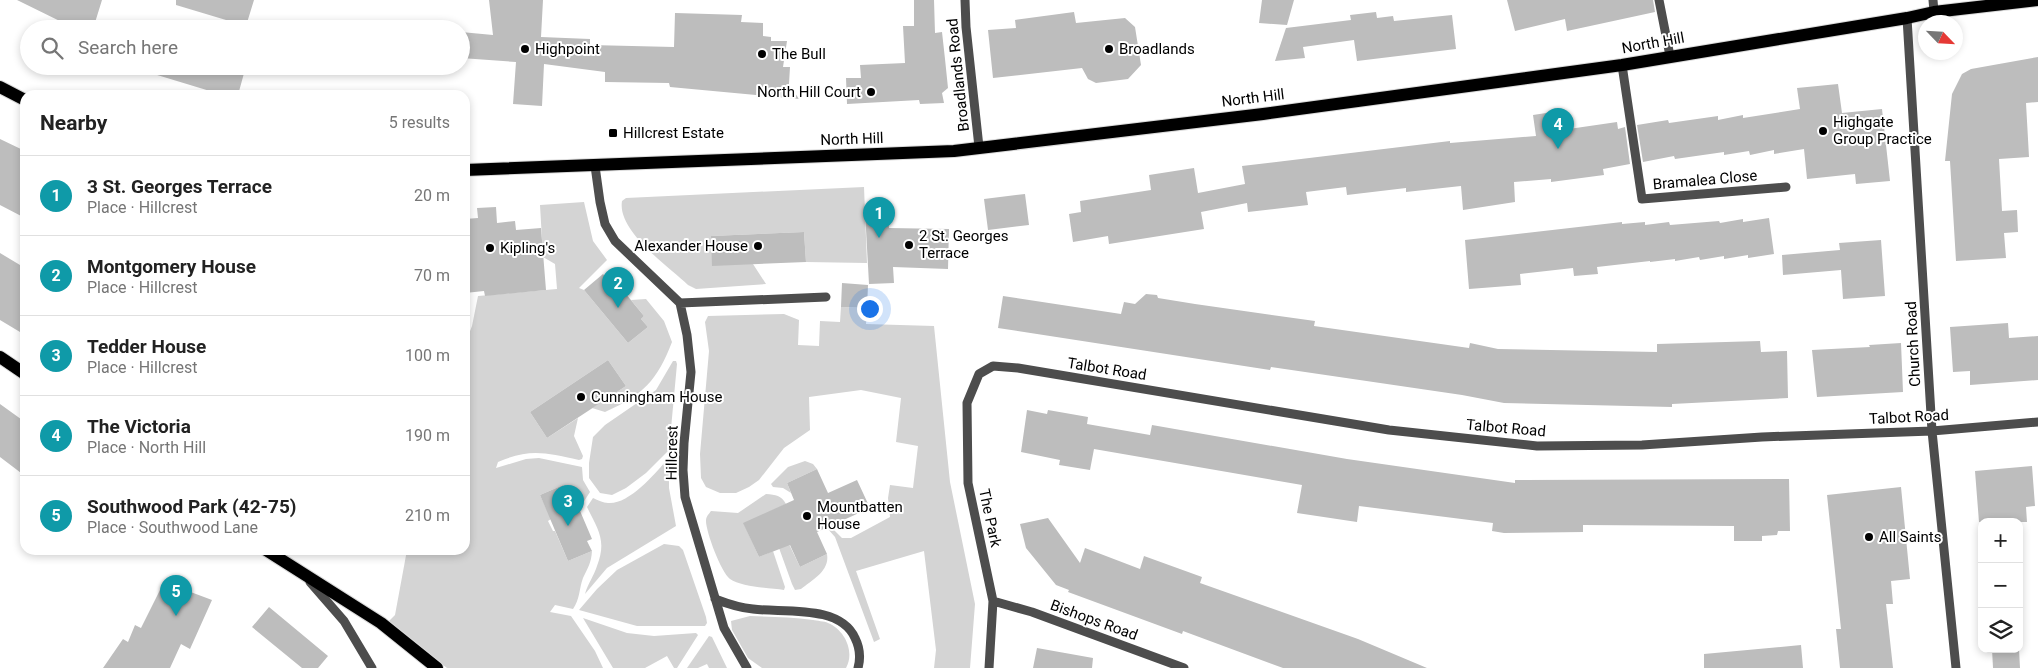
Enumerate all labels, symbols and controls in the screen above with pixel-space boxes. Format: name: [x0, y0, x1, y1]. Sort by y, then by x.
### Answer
north arrow: [1918, 15, 1963, 60]
street label: Broadlands Road: [943, 17, 973, 133]
search box: [20, 20, 470, 75]
street label: North Hill: [1620, 29, 1686, 57]
icon: search: [38, 34, 66, 62]
text: Search here: [78, 36, 178, 59]
place label: Highpoint: [535, 40, 600, 58]
place label: Broadlands: [1119, 40, 1195, 58]
marker: Highpoint: [519, 43, 531, 55]
marker: Broadlands: [1103, 43, 1115, 55]
place label: The Bull: [772, 45, 826, 63]
marker: The Bull: [756, 48, 768, 60]
place label: North Hill Court: [757, 83, 861, 101]
street label: North Hill: [1221, 85, 1285, 111]
marker: North Hill Court: [865, 86, 877, 98]
pin: 4: [1542, 108, 1574, 149]
text: Nearby: [40, 111, 107, 135]
text: 5 results: [389, 113, 450, 132]
place label: Highgate Group Practice: [1833, 113, 1932, 148]
place label: Hillcrest Estate: [623, 124, 724, 142]
marker: Highgate Group Practice: [1817, 125, 1829, 137]
marker: Hillcrest Estate: [607, 127, 619, 139]
street label: North Hill: [820, 129, 884, 149]
street label: Bramalea Close: [1652, 166, 1758, 194]
text: 3 St. Georges Terrace: [87, 175, 272, 198]
text: 1: [51, 186, 61, 205]
text: 20 m: [414, 186, 450, 205]
pin: 1: [863, 197, 895, 238]
text: Place · Hillcrest: [87, 198, 197, 217]
place label: 2 St. Georges Terrace: [919, 227, 1008, 262]
place label: Alexander House: [634, 237, 748, 255]
place label: Kipling's: [500, 239, 555, 257]
marker: 2 St. Georges Terrace: [903, 239, 915, 251]
marker: Alexander House: [752, 240, 764, 252]
marker: Kipling's: [484, 242, 496, 254]
text: Montgomery House: [87, 255, 256, 278]
text: 2: [51, 266, 61, 285]
text: 70 m: [414, 266, 450, 285]
pin: 2: [602, 267, 634, 308]
text: Place · Hillcrest: [87, 278, 197, 297]
your location: [857, 296, 883, 322]
street label: Church Road: [1902, 301, 1924, 387]
text: Tedder House: [87, 335, 206, 358]
text: 3: [51, 346, 61, 365]
text: 100 m: [405, 346, 450, 365]
street label: Talbot Road: [1066, 354, 1148, 384]
text: Place · Hillcrest: [87, 358, 197, 377]
place label: Cunningham House: [591, 388, 723, 406]
marker: Cunningham House: [575, 391, 587, 403]
street label: Talbot Road: [1869, 406, 1949, 428]
text: The Victoria: [87, 415, 191, 438]
street label: Talbot Road: [1465, 416, 1547, 440]
street label: Hillcrest: [663, 425, 681, 481]
text: 4: [51, 426, 61, 445]
text: 190 m: [405, 426, 450, 445]
text: Place · North Hill: [87, 438, 206, 457]
pin: 3: [552, 485, 584, 526]
street label: The Park: [975, 487, 1005, 549]
text: Southwood Park (42-75): [87, 495, 297, 518]
place label: Mountbatten House: [817, 498, 903, 533]
text: 5: [51, 506, 61, 525]
text: 210 m: [405, 506, 450, 525]
marker: Mountbatten House: [801, 510, 813, 522]
text: Place · Southwood Lane: [87, 518, 258, 537]
map controls: [1978, 518, 2023, 653]
button: +: [1978, 518, 2023, 563]
place label: All Saints: [1879, 528, 1941, 546]
marker: All Saints: [1863, 531, 1875, 543]
button: −: [1978, 563, 2023, 608]
pin: 5: [160, 575, 192, 616]
street label: Bishops Road: [1048, 596, 1140, 644]
button: layers: [1978, 608, 2023, 653]

